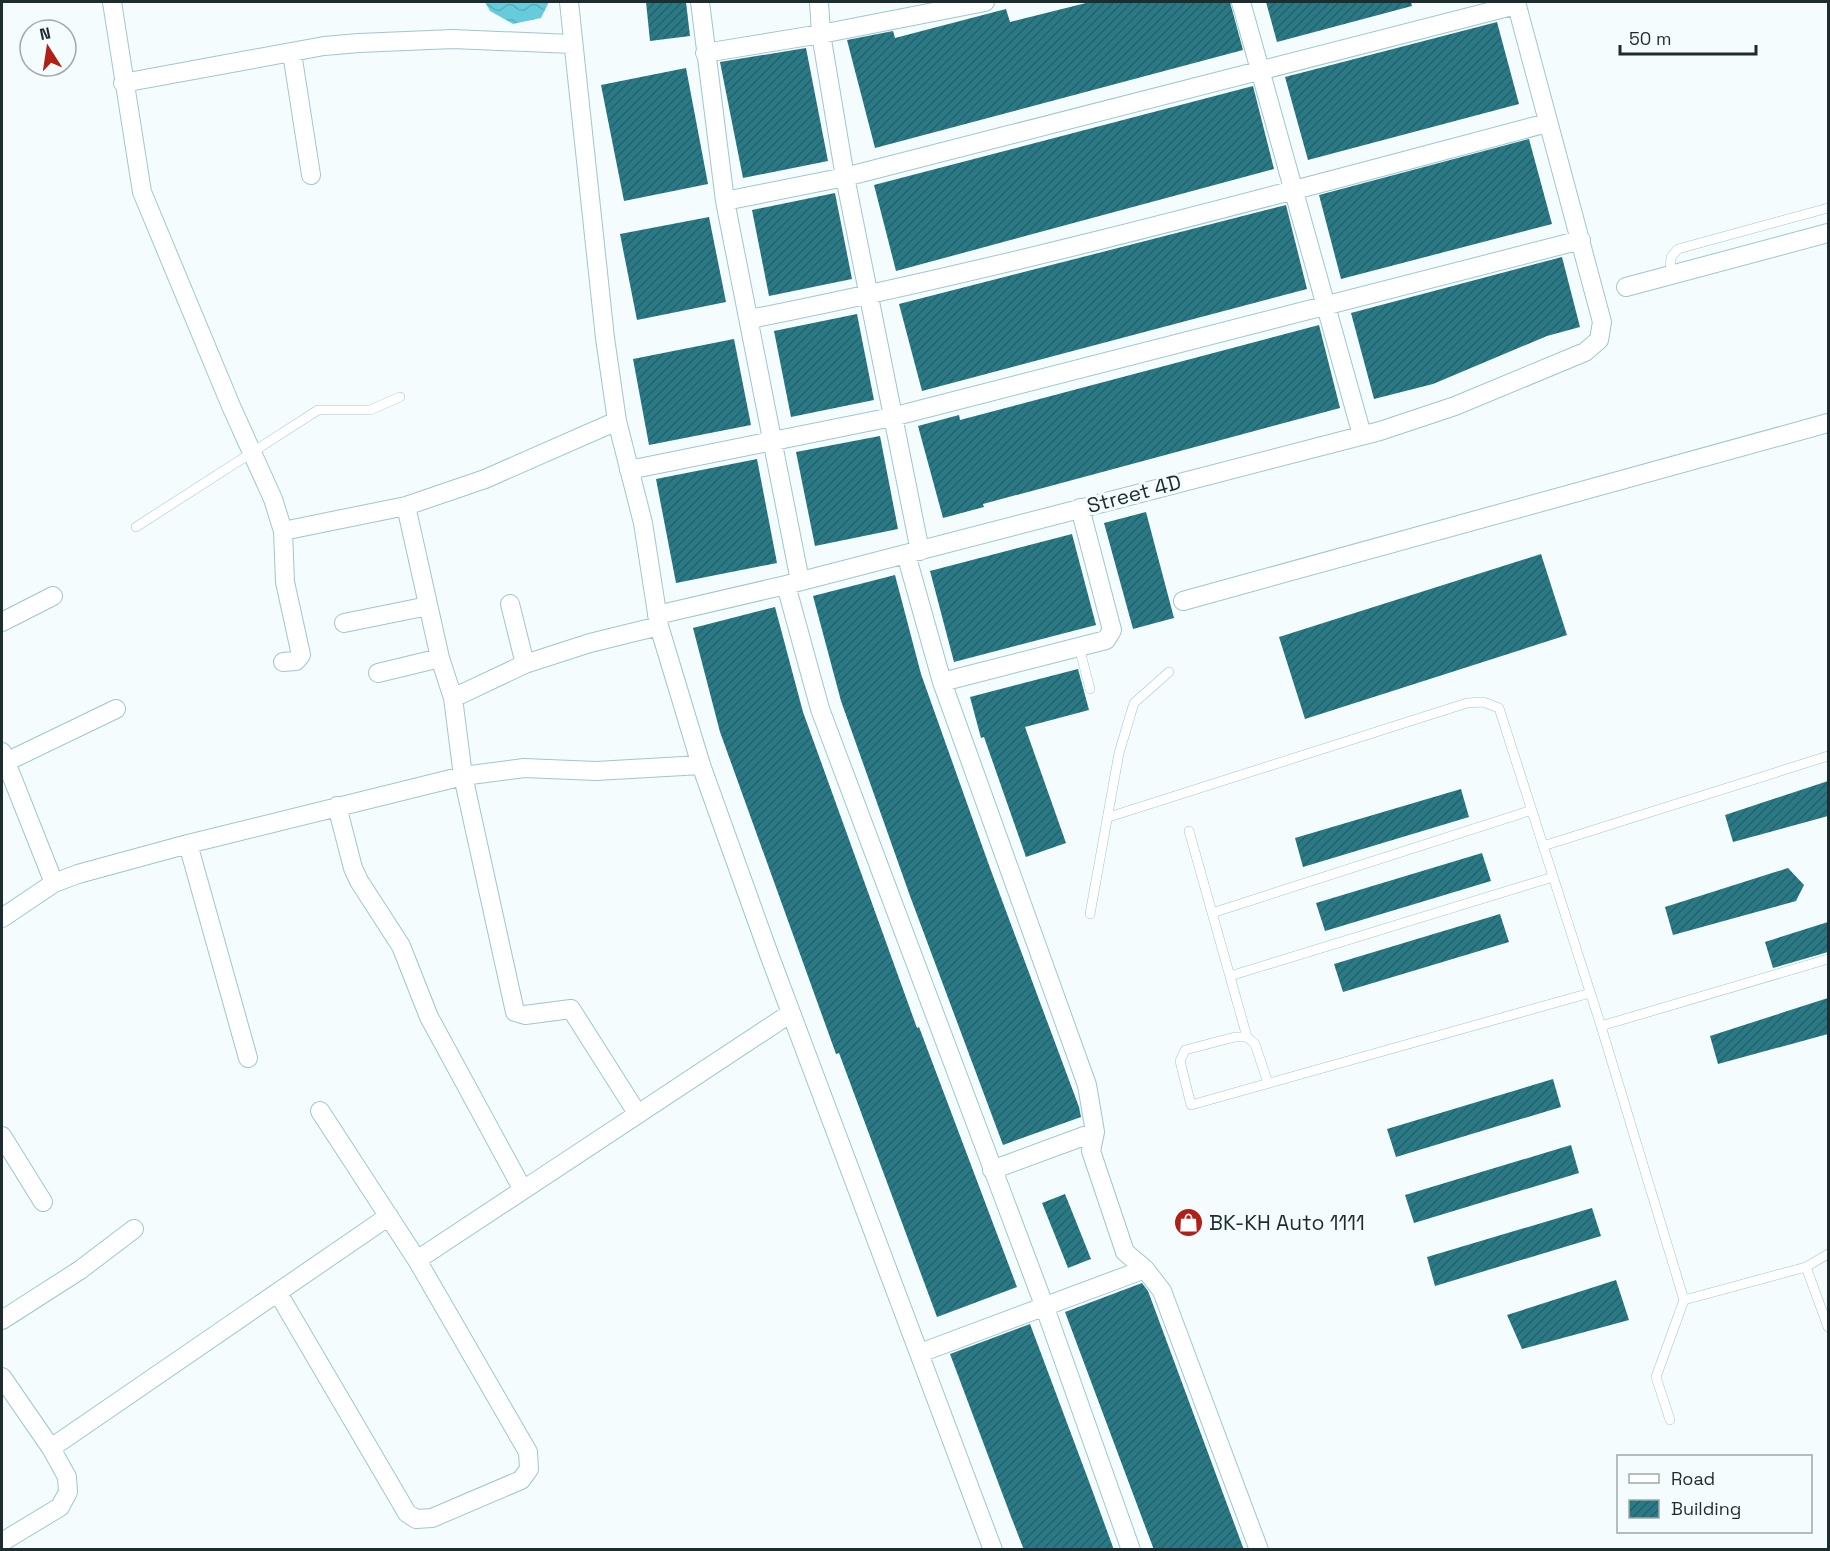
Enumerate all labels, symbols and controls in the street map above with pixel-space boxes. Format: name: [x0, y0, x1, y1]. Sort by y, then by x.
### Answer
north arrow: [18, 18, 78, 78]
scale bar: [1620, 18, 1756, 56]
text: N: [38, 22, 52, 45]
text: 50 m: [1629, 27, 1671, 50]
street label: Street 4D: [1084, 468, 1184, 519]
shop icon: BK-KH Auto 1111: [1172, 1207, 1204, 1239]
place label: BK-KH Auto 1111: [1209, 1209, 1365, 1236]
legend: [1617, 1455, 1812, 1533]
text: Road: [1671, 1467, 1715, 1490]
text: Building: [1671, 1497, 1741, 1520]

